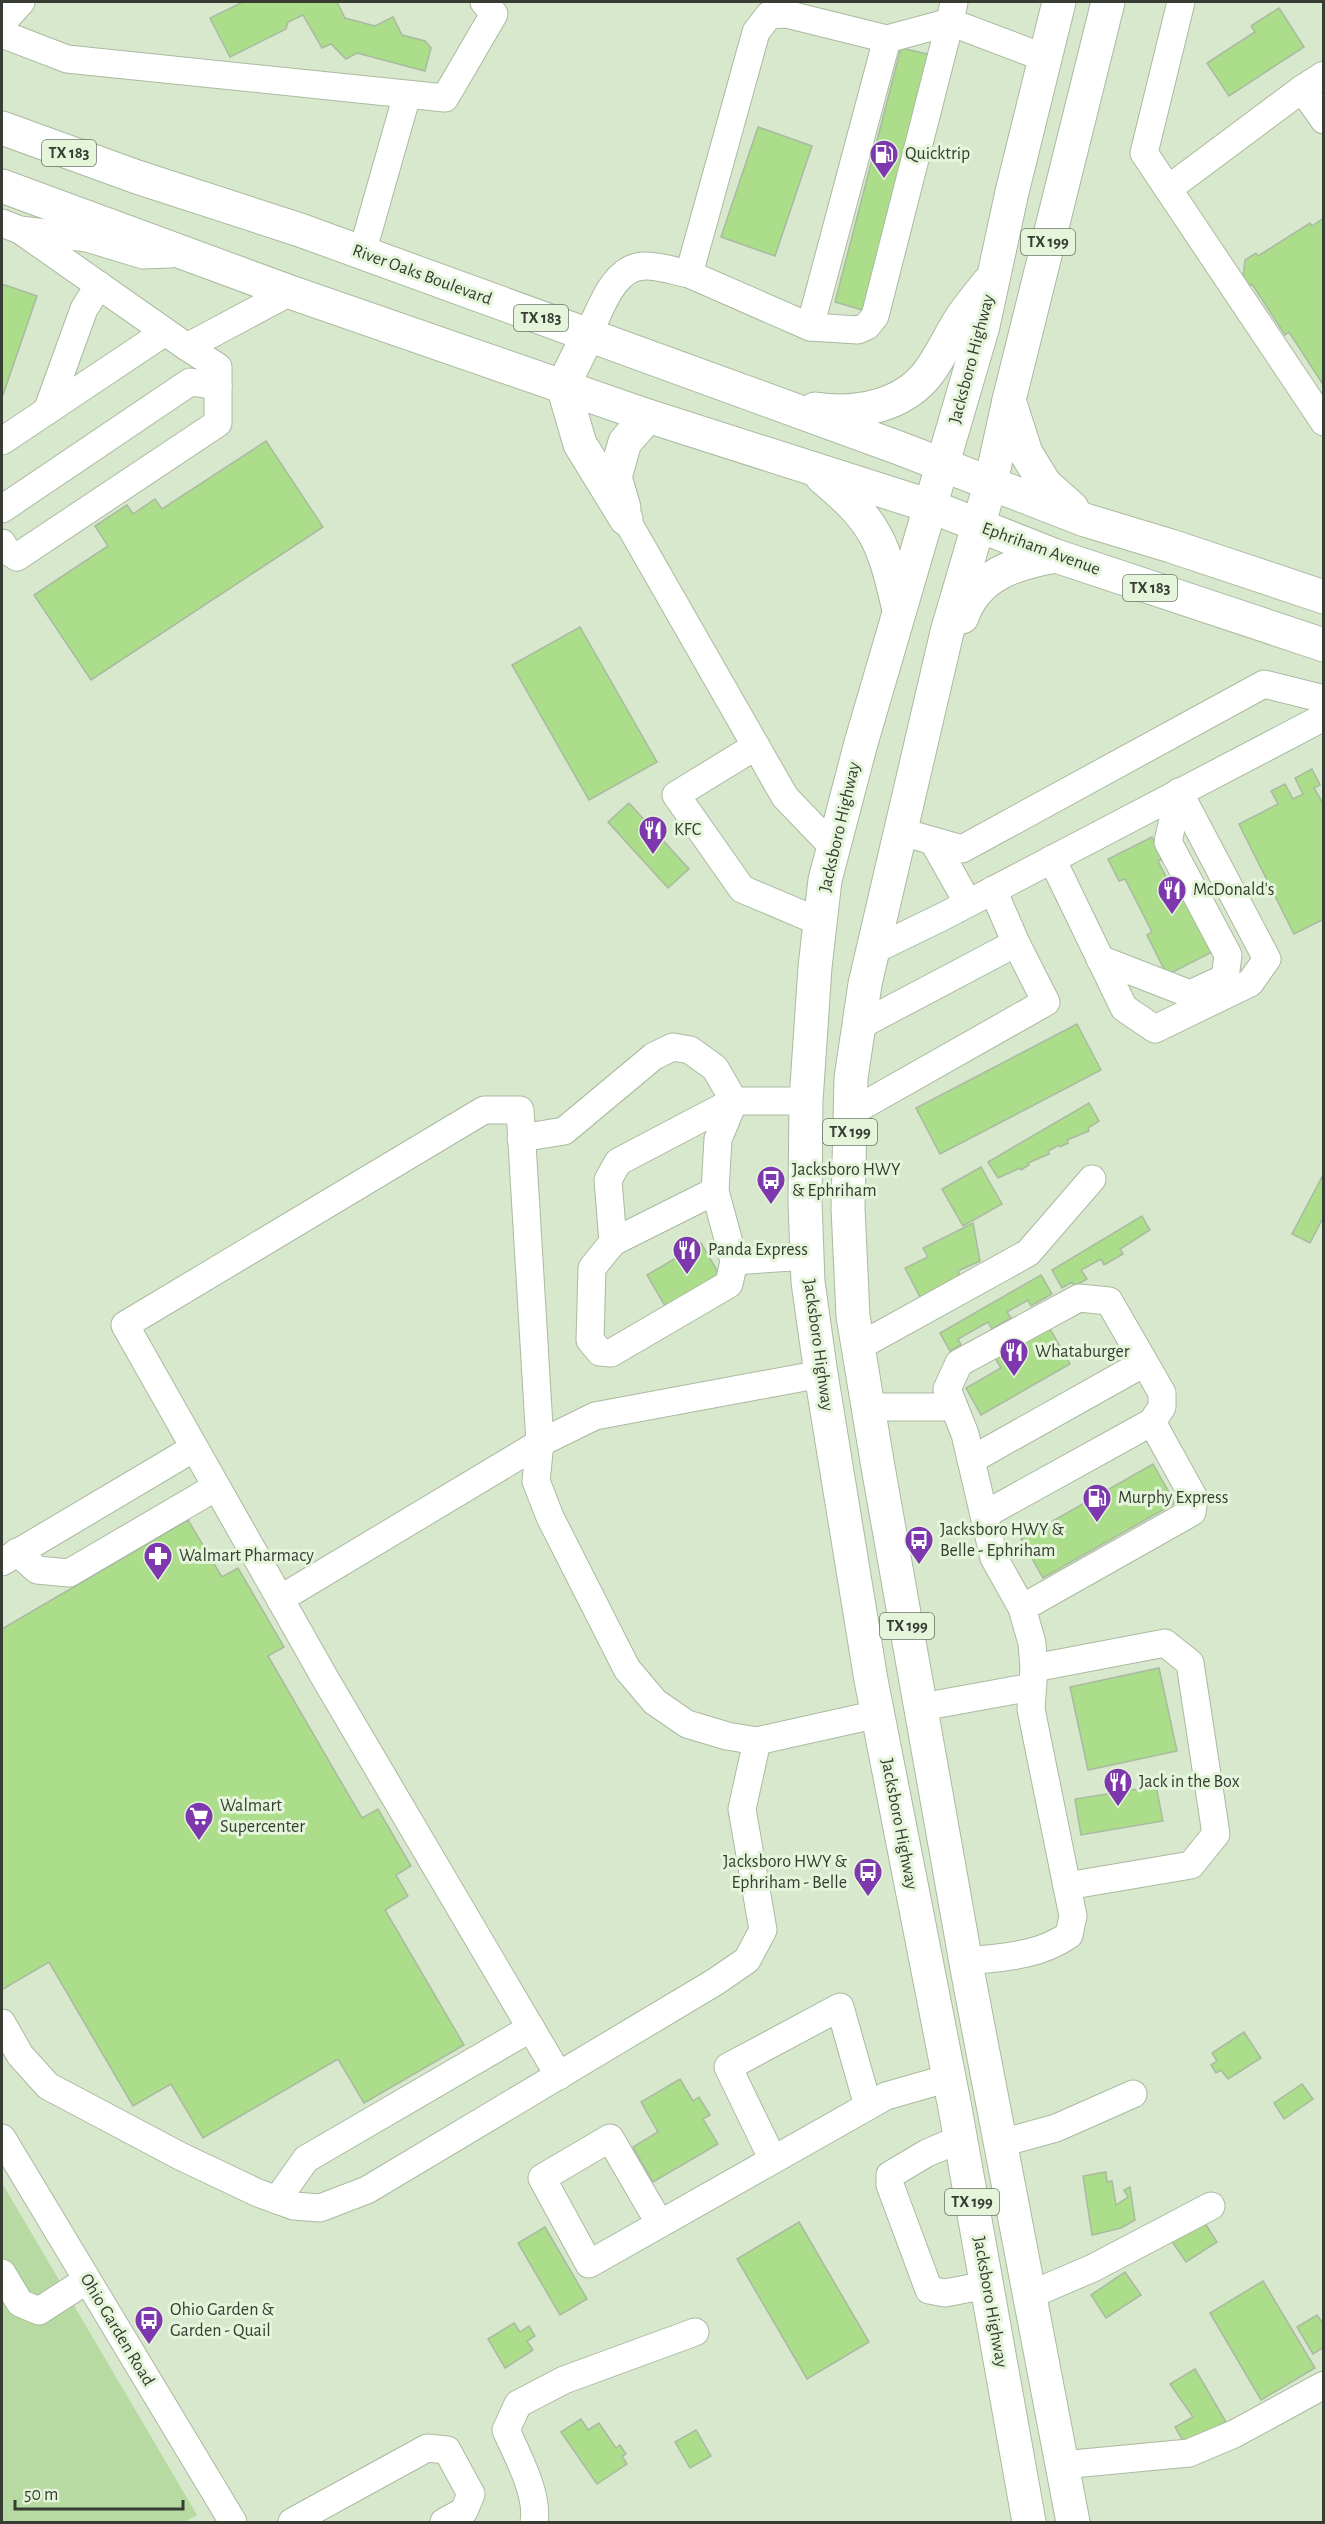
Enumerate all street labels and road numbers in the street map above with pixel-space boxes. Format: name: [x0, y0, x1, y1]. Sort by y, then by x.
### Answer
road number: TX 183: [42, 140, 96, 166]
road number: TX 199: [1021, 229, 1075, 255]
street label: River Oaks Boulevard: [350, 241, 494, 309]
street label: Jacksboro Highway: [946, 292, 998, 426]
road number: TX 183: [514, 305, 568, 331]
street label: Ephriham Avenue: [979, 519, 1103, 579]
road number: TX 183: [1123, 575, 1177, 601]
street label: Jacksboro Highway: [816, 760, 864, 894]
road number: TX 199: [823, 1119, 877, 1145]
street label: Jacksboro Highway: [800, 1278, 836, 1412]
road number: TX 199: [880, 1613, 934, 1639]
street label: Jacksboro Highway: [877, 1757, 921, 1891]
road number: TX 199: [945, 2189, 999, 2215]
street label: Jacksboro Highway: [970, 2235, 1010, 2369]
street label: Ohio Garden Road: [77, 2271, 157, 2389]

